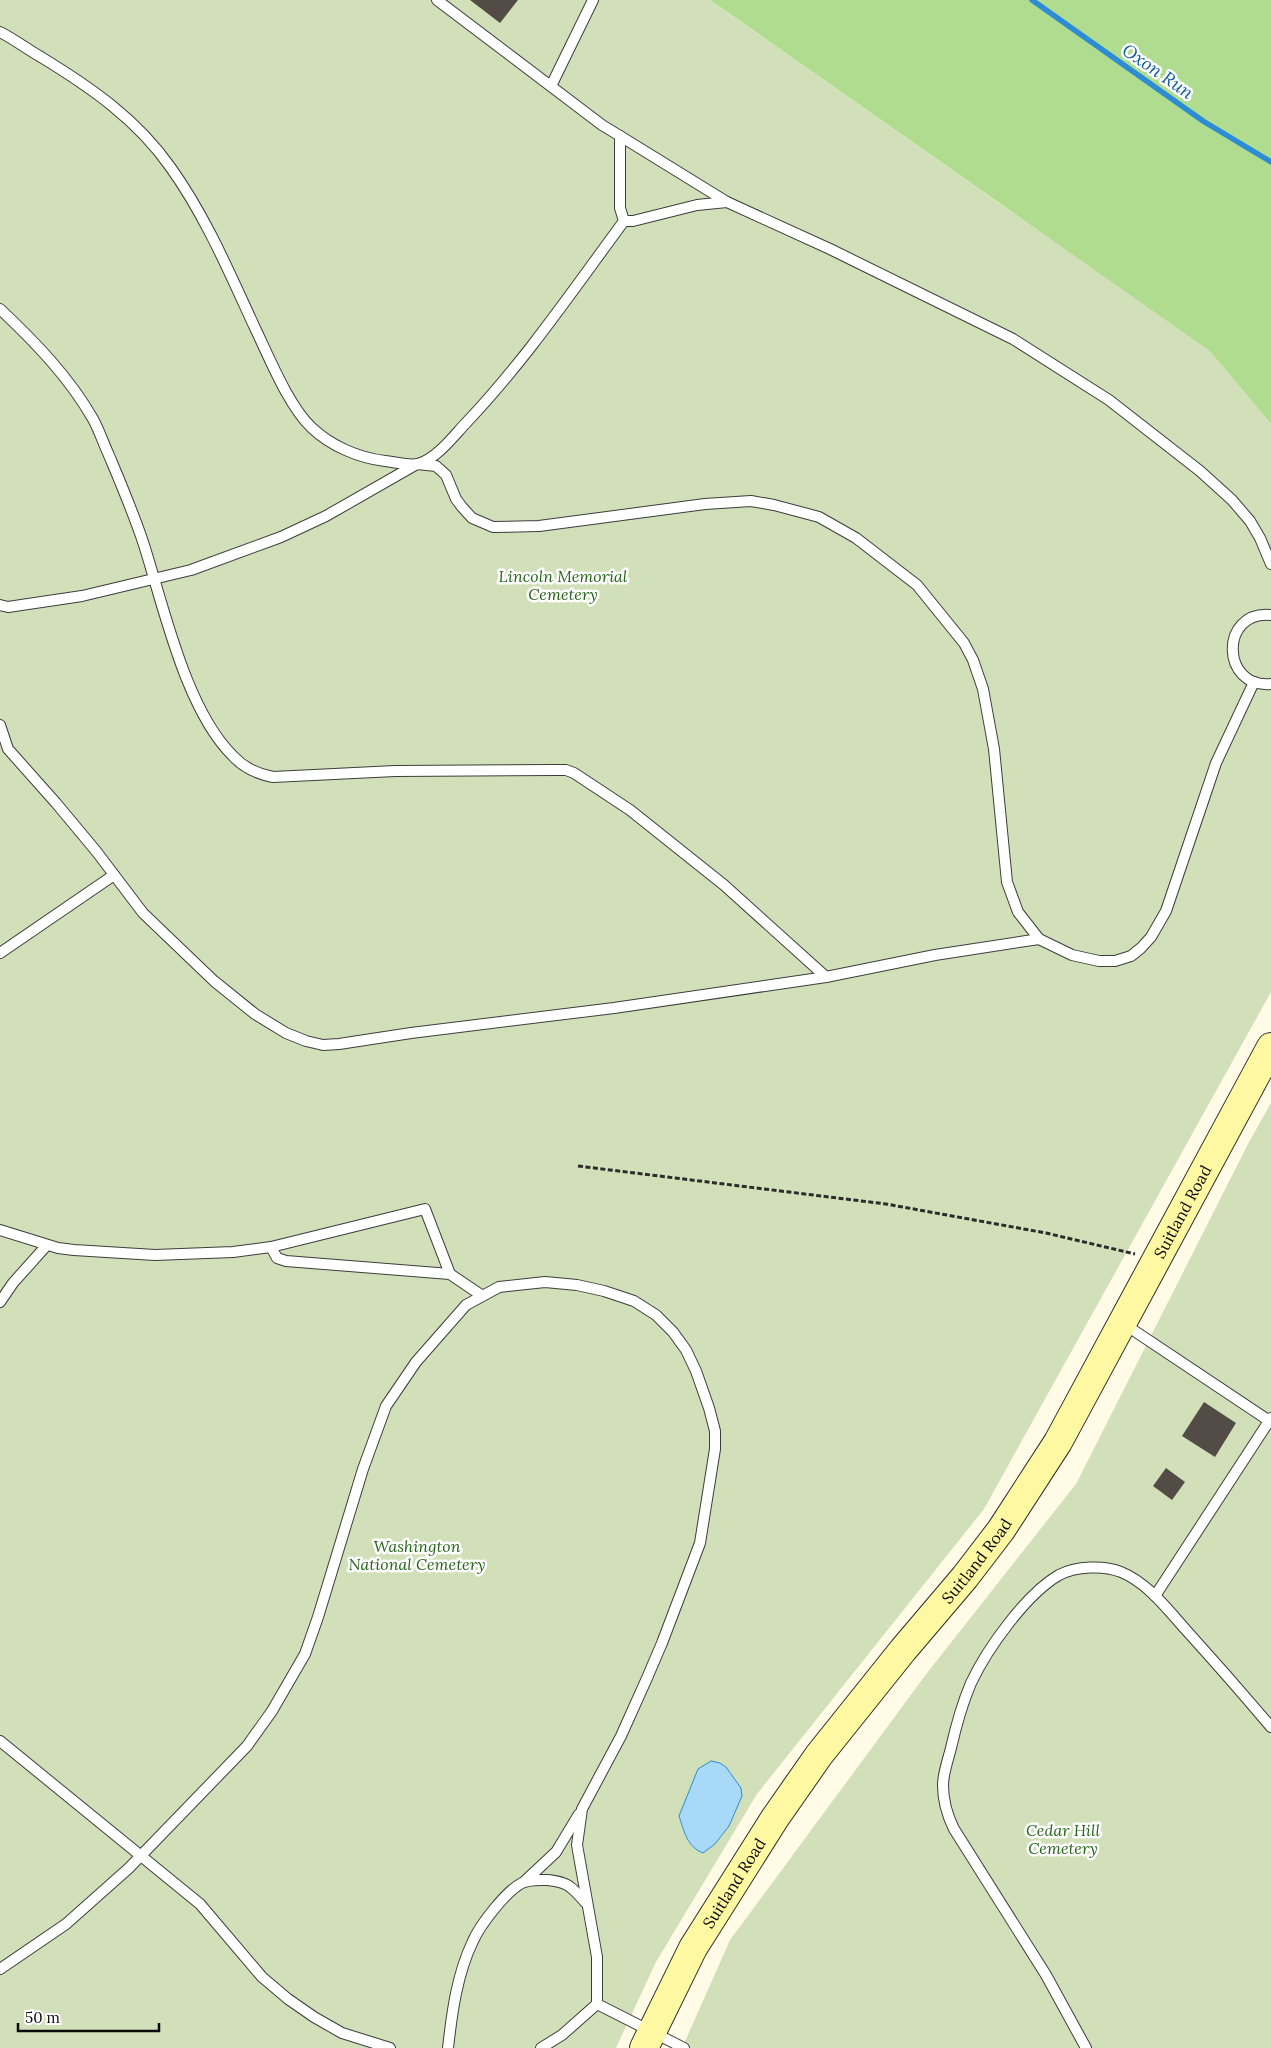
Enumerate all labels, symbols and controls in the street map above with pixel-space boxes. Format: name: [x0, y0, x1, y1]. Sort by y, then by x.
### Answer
water label: Oxon Run: [1118, 38, 1198, 104]
park label: Lincoln Memorial Cemetery: [499, 566, 628, 604]
street label: Suitland Road: [1149, 1161, 1216, 1262]
street label: Suitland Road: [937, 1514, 1016, 1608]
park label: Washington National Cemetery: [349, 1536, 485, 1574]
park label: Cedar Hill Cemetery: [1026, 1820, 1101, 1858]
street label: Suitland Road: [698, 1834, 770, 1932]
scale bar: [18, 2000, 159, 2032]
text: 50 m: [25, 2008, 60, 2027]

